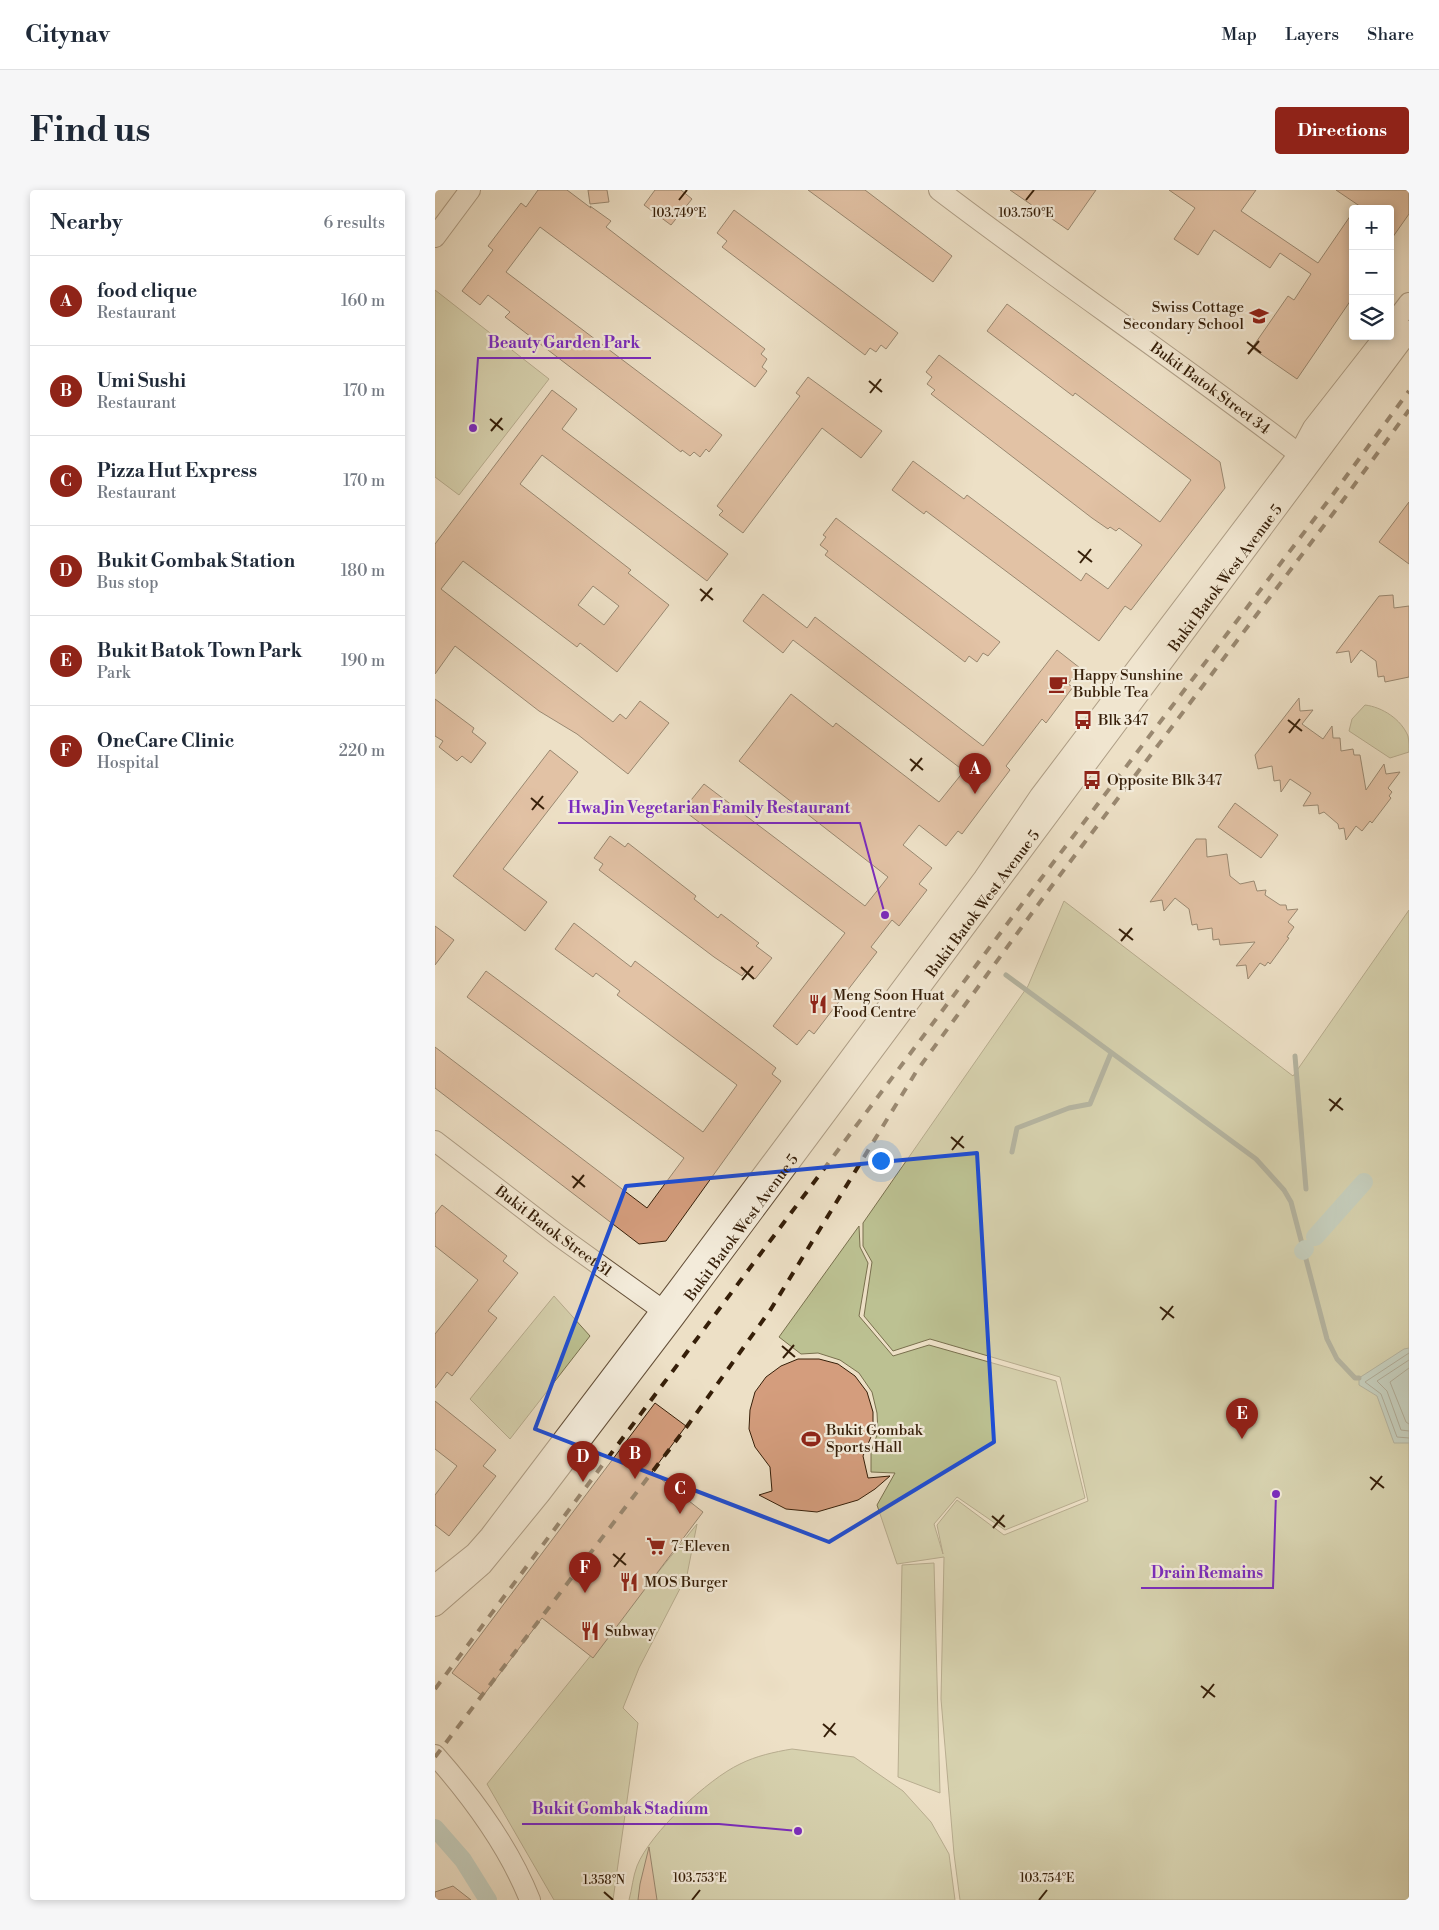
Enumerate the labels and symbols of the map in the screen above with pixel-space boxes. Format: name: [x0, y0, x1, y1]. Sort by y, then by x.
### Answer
text: 103.749°E: [652, 206, 706, 221]
text: 103.750°E: [998, 206, 1054, 221]
place label: Swiss Cottage Secondary School: [1123, 298, 1245, 334]
school or university icon: Swiss Cottage Secondary School: [1248, 305, 1270, 327]
callout: Beauty Garden Park: [478, 327, 651, 358]
text: Beauty Garden Park: [488, 333, 641, 353]
street label: Bukit Batok Street 34: [1146, 338, 1274, 439]
street label: Bukit Batok West Avenue 5: [1164, 501, 1287, 656]
place label: Happy Sunshine Bubble Tea: [1072, 666, 1183, 702]
cafe icon: Happy Sunshine Bubble Tea: [1047, 673, 1069, 695]
bus stop icon: Blk 347: [1072, 709, 1094, 731]
place label: Blk 347: [1097, 711, 1149, 730]
pin: A: [959, 753, 991, 794]
bus stop icon: Opposite Blk 347: [1081, 769, 1103, 791]
place label: Opposite Blk 347: [1107, 771, 1222, 790]
callout: Hwa Jin Vegetarian Family Restaurant: [558, 792, 860, 823]
text: Hwa Jin Vegetarian Family Restaurant: [568, 798, 850, 818]
street label: Bukit Batok West Avenue 5: [921, 826, 1044, 982]
place label: Meng Soon Huat Food Centre: [833, 986, 945, 1022]
restaurant icon: Meng Soon Huat Food Centre: [807, 993, 829, 1015]
your location: [868, 1148, 894, 1174]
street label: Bukit Batok West Avenue 5: [680, 1150, 803, 1306]
street label: Bukit Batok Street 31: [490, 1181, 616, 1281]
pin: E: [1226, 1398, 1258, 1439]
place label: Bukit Gombak Sports Hall: [825, 1421, 924, 1457]
sports icon: Bukit Gombak Sports Hall: [800, 1428, 822, 1450]
pin: B: [619, 1438, 651, 1479]
pin: D: [567, 1441, 599, 1482]
pin: C: [664, 1473, 696, 1514]
supermarket icon: 7-Eleven: [645, 1535, 667, 1557]
place label: 7-Eleven: [671, 1537, 730, 1556]
pin: F: [569, 1552, 601, 1593]
callout: Drain Remains: [1141, 1557, 1273, 1588]
text: Drain Remains: [1151, 1563, 1263, 1583]
restaurant icon: MOS Burger: [618, 1571, 640, 1593]
place label: MOS Burger: [644, 1573, 728, 1592]
restaurant icon: Subway: [579, 1620, 601, 1642]
place label: Subway: [605, 1622, 656, 1641]
callout: Bukit Gombak Stadium: [522, 1793, 719, 1824]
text: Bukit Gombak Stadium: [532, 1799, 709, 1819]
text: 103.753°E: [673, 1871, 727, 1886]
text: 103.754°E: [1020, 1871, 1074, 1886]
text: 1.358°N: [583, 1873, 625, 1888]

